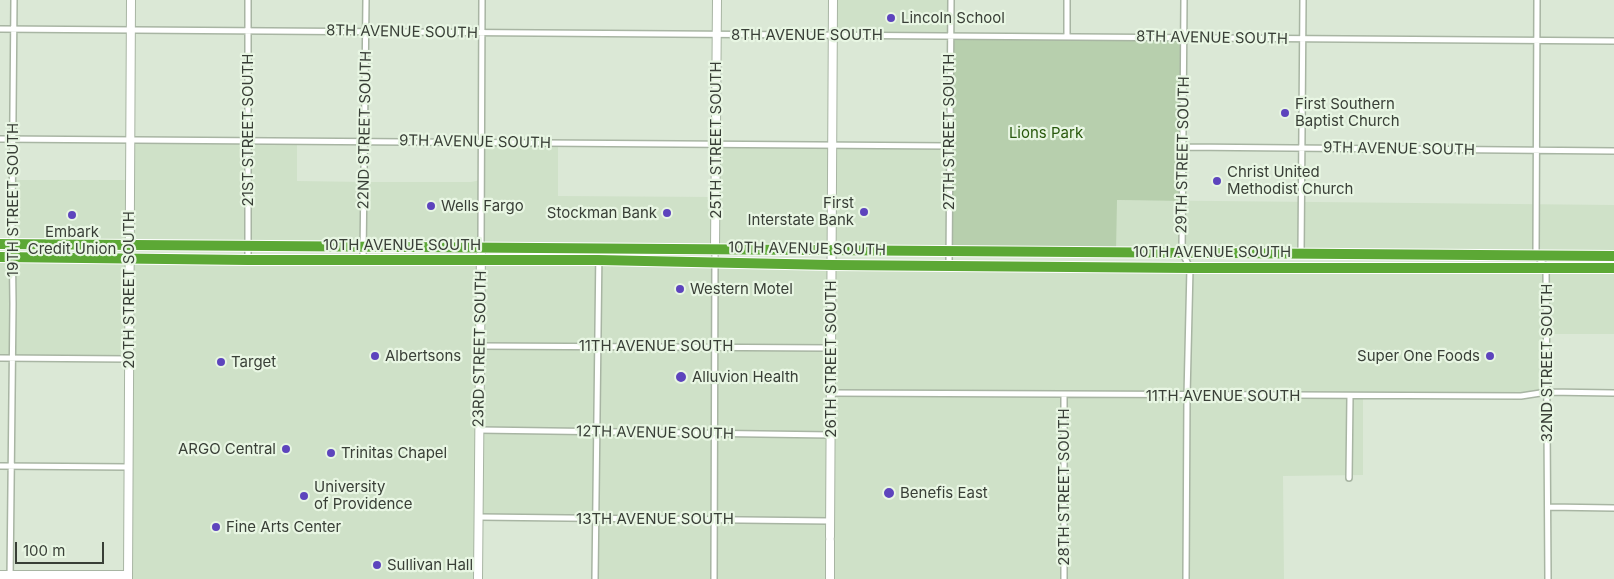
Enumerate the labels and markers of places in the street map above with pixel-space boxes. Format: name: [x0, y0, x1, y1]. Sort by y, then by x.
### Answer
place label: Lincoln School: [901, 9, 1005, 27]
marker: Lincoln School: [885, 12, 897, 24]
place label: First Southern Baptist Church: [1295, 95, 1400, 130]
marker: First Southern Baptist Church: [1279, 107, 1291, 119]
place label: Christ United Methodist Church: [1227, 163, 1353, 198]
marker: Christ United Methodist Church: [1211, 175, 1223, 187]
place label: First Interstate Bank: [748, 194, 854, 229]
place label: Wells Fargo: [441, 197, 524, 215]
marker: Wells Fargo: [425, 200, 437, 212]
place label: Stockman Bank: [547, 204, 657, 222]
marker: First Interstate Bank: [858, 206, 870, 218]
marker: Stockman Bank: [661, 207, 673, 219]
marker: Embark Credit Union: [66, 209, 78, 221]
place label: Embark Credit Union: [28, 223, 116, 258]
place label: Western Motel: [690, 280, 793, 298]
marker: Western Motel: [674, 283, 686, 295]
place label: Albertsons: [385, 347, 461, 365]
place label: Super One Foods: [1357, 347, 1480, 365]
marker: Albertsons: [369, 350, 381, 362]
marker: Super One Foods: [1484, 350, 1496, 362]
place label: Target: [231, 353, 276, 371]
marker: Target: [215, 356, 227, 368]
place label: Alluvion Health: [692, 368, 799, 386]
marker: Alluvion Health: [674, 370, 688, 384]
place label: ARGO Central: [178, 440, 276, 458]
marker: ARGO Central: [280, 443, 292, 455]
place label: Trinitas Chapel: [341, 444, 447, 462]
marker: Trinitas Chapel: [325, 447, 337, 459]
place label: University of Providence: [314, 478, 413, 513]
place label: Benefis East: [900, 484, 988, 502]
marker: Benefis East: [882, 486, 896, 500]
marker: University of Providence: [298, 490, 310, 502]
place label: Fine Arts Center: [226, 518, 341, 536]
marker: Fine Arts Center: [210, 521, 222, 533]
place label: Sullivan Hall: [387, 556, 473, 574]
marker: Sullivan Hall: [371, 559, 383, 571]

